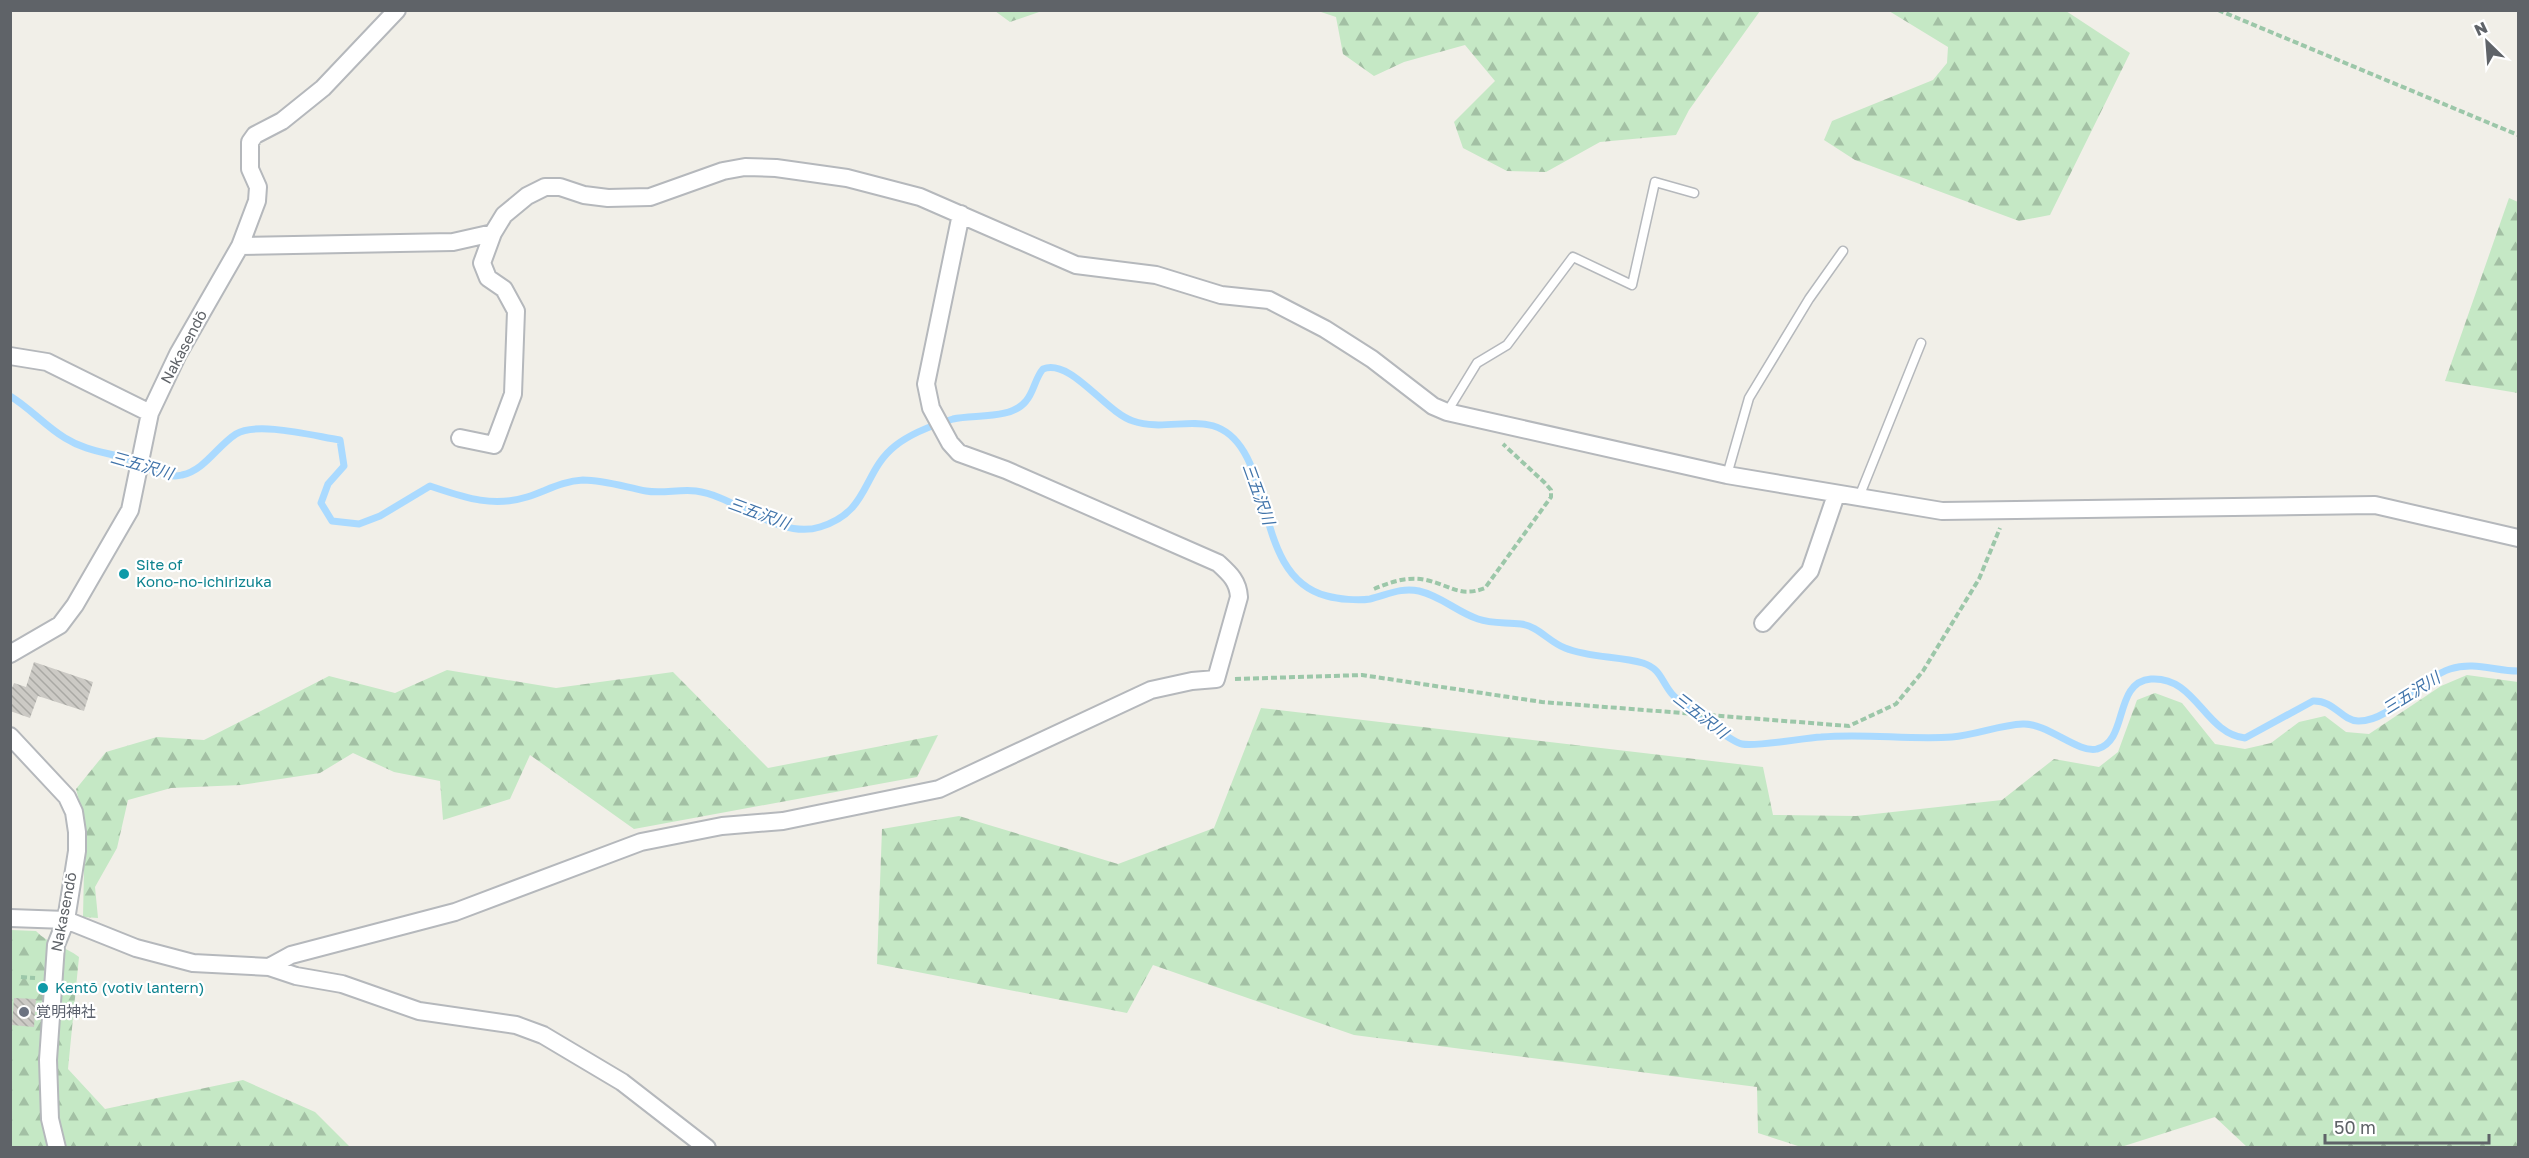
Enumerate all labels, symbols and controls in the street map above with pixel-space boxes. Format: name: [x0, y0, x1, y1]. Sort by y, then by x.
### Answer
north arrow: [2457, 12, 2517, 72]
text: N: [2471, 17, 2490, 40]
street label: Nakasendō: [156, 307, 210, 386]
water label: 三五沢川: [108, 447, 177, 484]
water label: 三五沢川: [1239, 461, 1280, 529]
water label: 三五沢川: [726, 493, 794, 534]
place label: Site of Kono-no-ichirizuka: [136, 555, 272, 590]
marker: Site of Kono-no-ichirizuka: [117, 567, 131, 581]
water label: 三五沢川: [2379, 667, 2445, 718]
water label: 三五沢川: [1670, 687, 1734, 744]
street label: Nakasendō: [46, 870, 80, 953]
place label: Kentō (votiv lantern): [55, 978, 204, 996]
marker: Kentō (votiv lantern): [36, 981, 50, 995]
place label: 覚明神社: [36, 1002, 96, 1020]
marker: 覚明神社: [17, 1005, 31, 1019]
scale bar: [2325, 1107, 2488, 1145]
text: 50 m: [2334, 1116, 2376, 1138]

